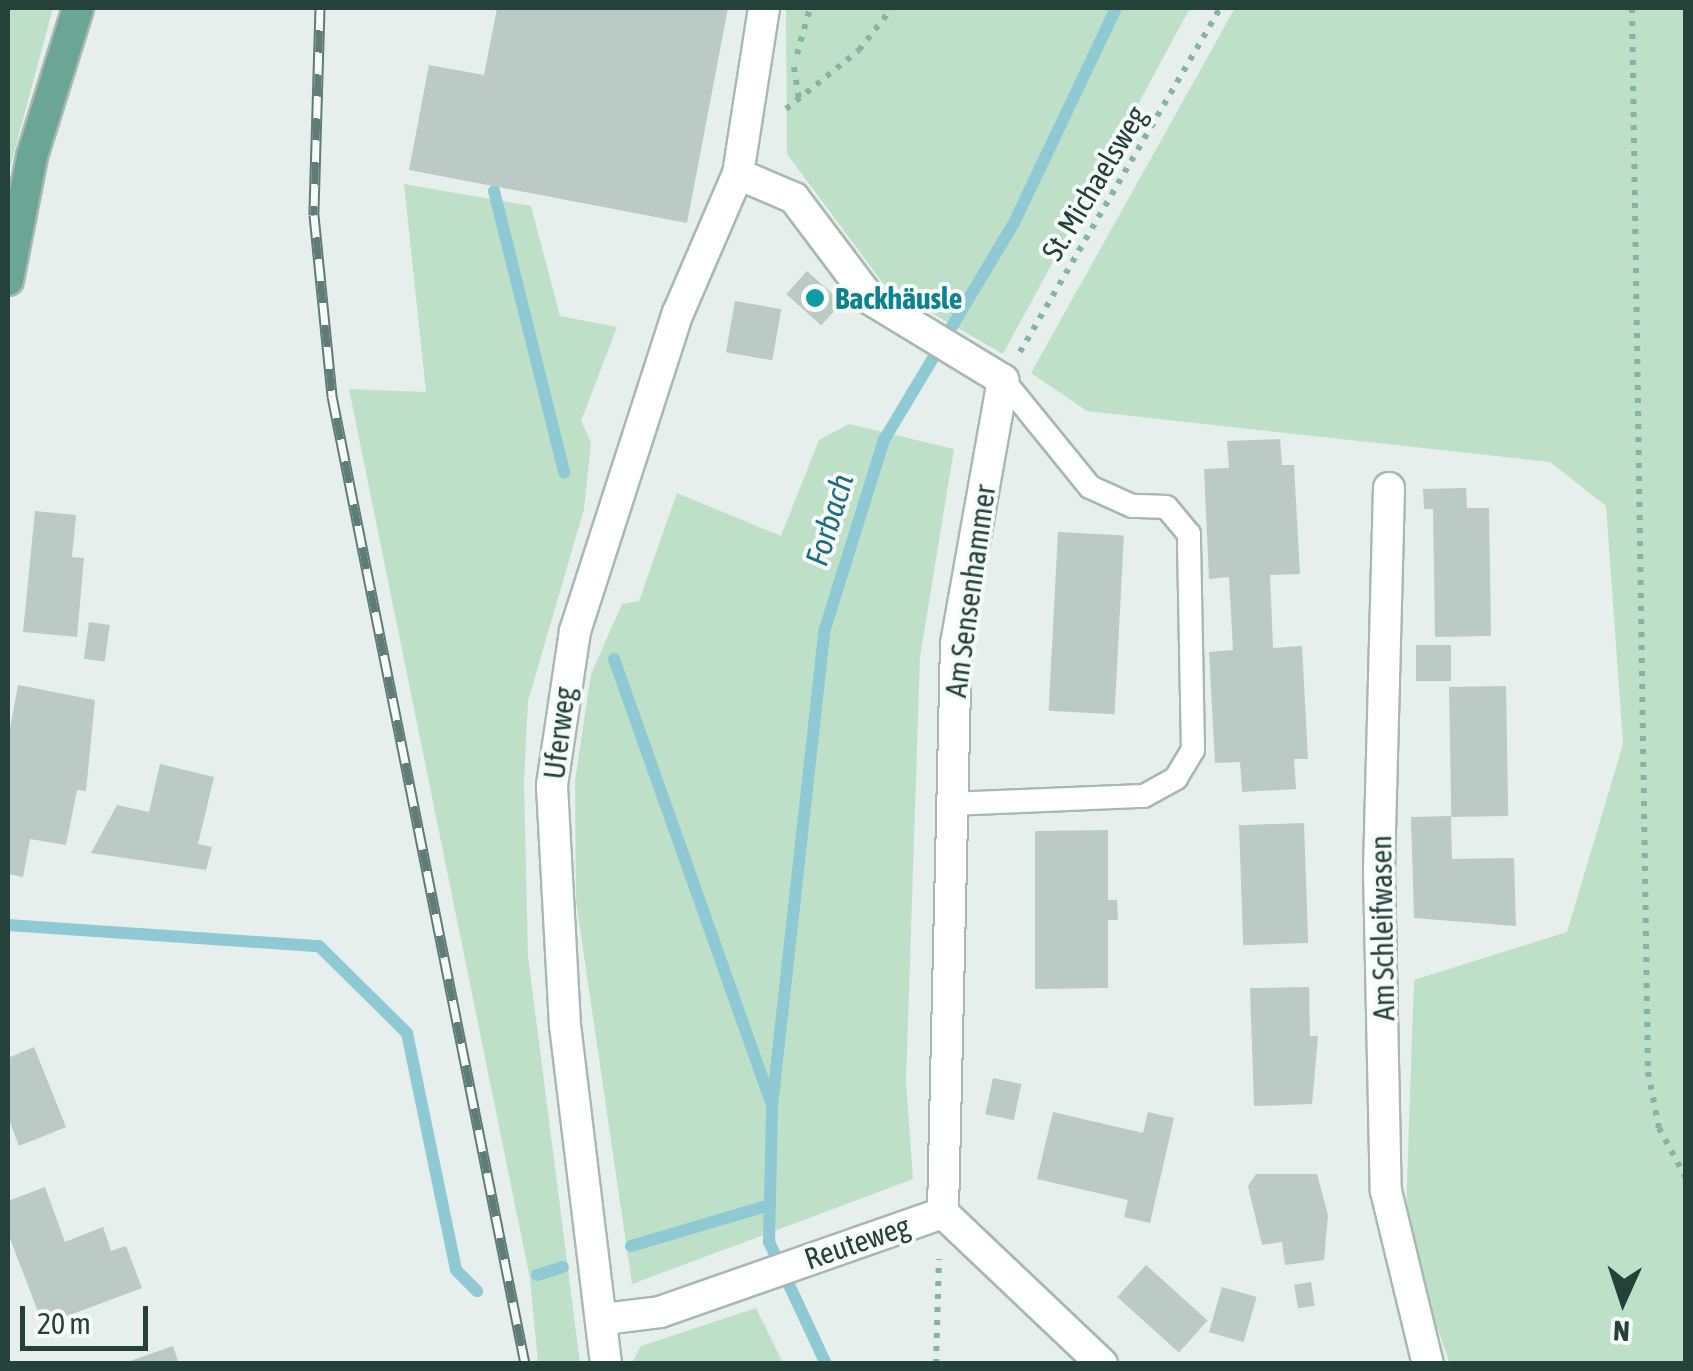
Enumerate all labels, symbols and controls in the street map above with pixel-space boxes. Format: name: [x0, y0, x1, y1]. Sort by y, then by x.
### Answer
street label: St. Michaelsweg: [1034, 99, 1154, 267]
place label: Backhäusle: [835, 280, 962, 316]
marker: Backhäusle: [804, 287, 826, 309]
water label: Forbach: [798, 469, 862, 571]
street label: Am Sensenhammer: [937, 482, 1003, 700]
street label: Uferweg: [535, 685, 583, 781]
street label: Am Schleifwasen: [1362, 835, 1402, 1021]
street label: Reuteweg: [800, 1207, 914, 1277]
north arrow: [1573, 1251, 1673, 1351]
scale bar: [25, 1286, 152, 1348]
text: 20 m: [37, 1306, 91, 1340]
text: N: [1612, 1315, 1631, 1347]

